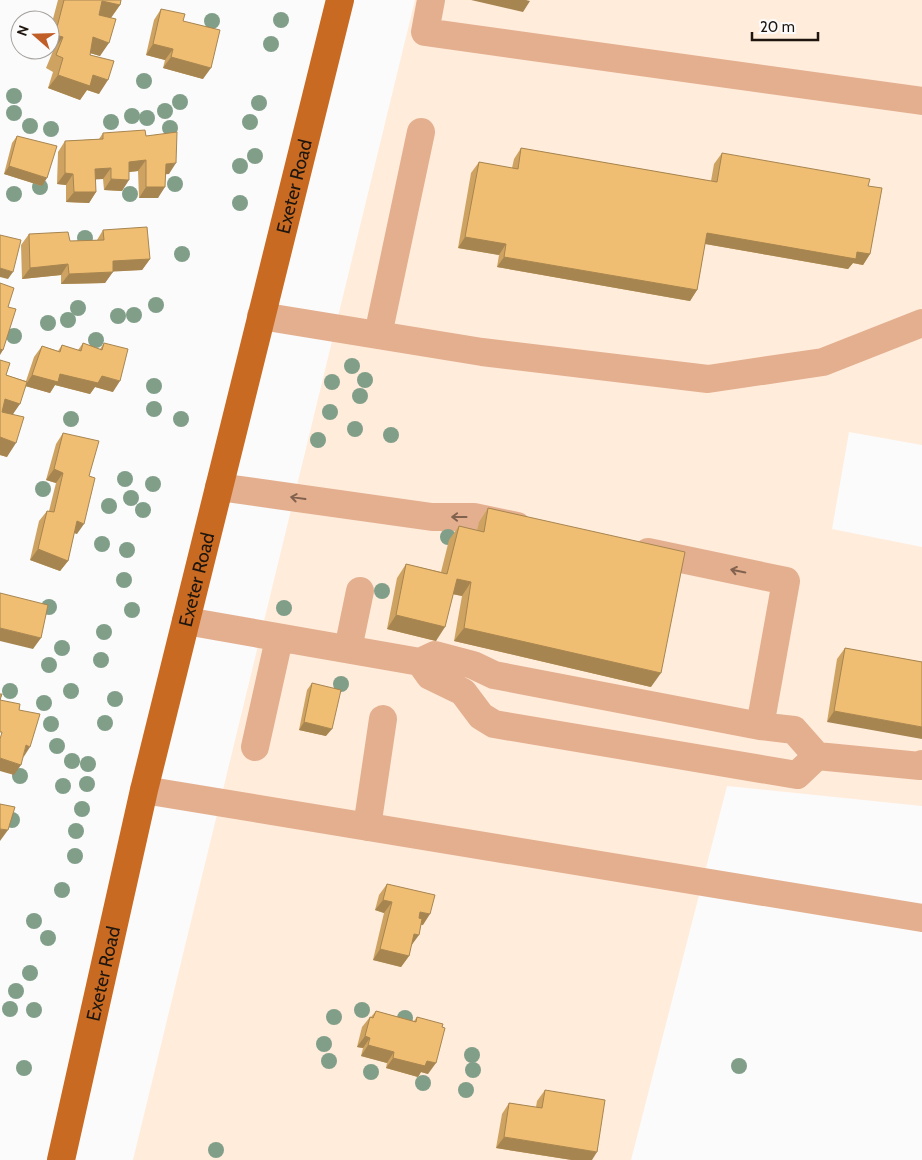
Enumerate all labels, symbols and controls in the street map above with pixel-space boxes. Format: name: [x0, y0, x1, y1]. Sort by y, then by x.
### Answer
north arrow: [10, 10, 60, 60]
scale bar: [752, 10, 818, 42]
text: 20 m: [760, 18, 795, 36]
text: N: [13, 23, 33, 38]
street label: Exeter Road: [271, 137, 317, 236]
one-way arrow: [290, 493, 306, 503]
one-way arrow: [451, 512, 468, 522]
street label: Exeter Road: [174, 530, 219, 629]
one-way arrow: [731, 566, 747, 575]
street label: Exeter Road: [82, 924, 125, 1023]

